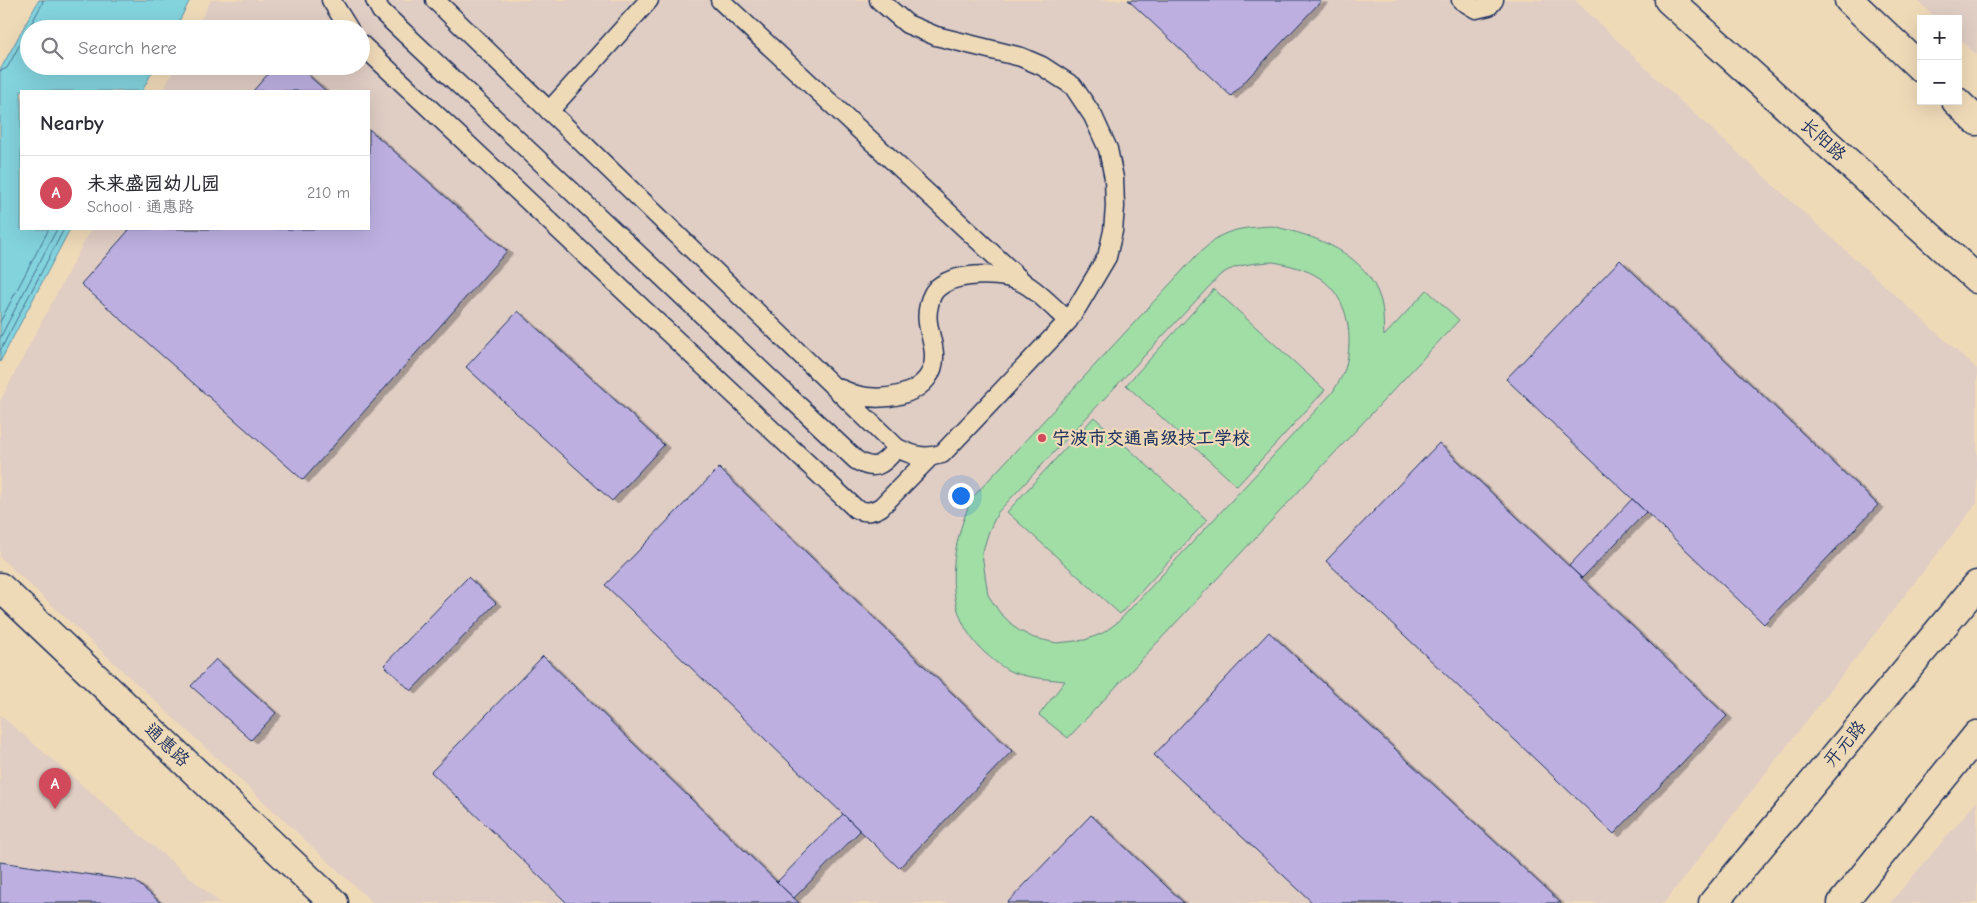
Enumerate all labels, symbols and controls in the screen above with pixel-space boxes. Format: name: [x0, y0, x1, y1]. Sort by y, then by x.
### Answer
map controls: [1917, 15, 1962, 105]
button: +: [1917, 15, 1962, 60]
search box: [20, 20, 370, 75]
icon: search: [38, 34, 66, 62]
text: Search here: [78, 37, 177, 59]
button: −: [1917, 60, 1962, 105]
text: Nearby: [40, 111, 104, 135]
street label: 长阳路: [1796, 114, 1850, 166]
text: 未来盛园幼儿园: [87, 173, 220, 195]
text: A: [52, 184, 60, 202]
text: 210 m: [307, 184, 350, 202]
text: School · 通惠路: [87, 198, 194, 216]
place label: 宁波市交通高级技工学校: [1052, 428, 1250, 449]
marker: 宁波市交通高级技工学校: [1036, 432, 1048, 444]
your location: [948, 483, 974, 509]
street label: 开元路: [1820, 717, 1870, 771]
street label: 通惠路: [140, 719, 194, 771]
pin: A: [39, 768, 71, 809]

